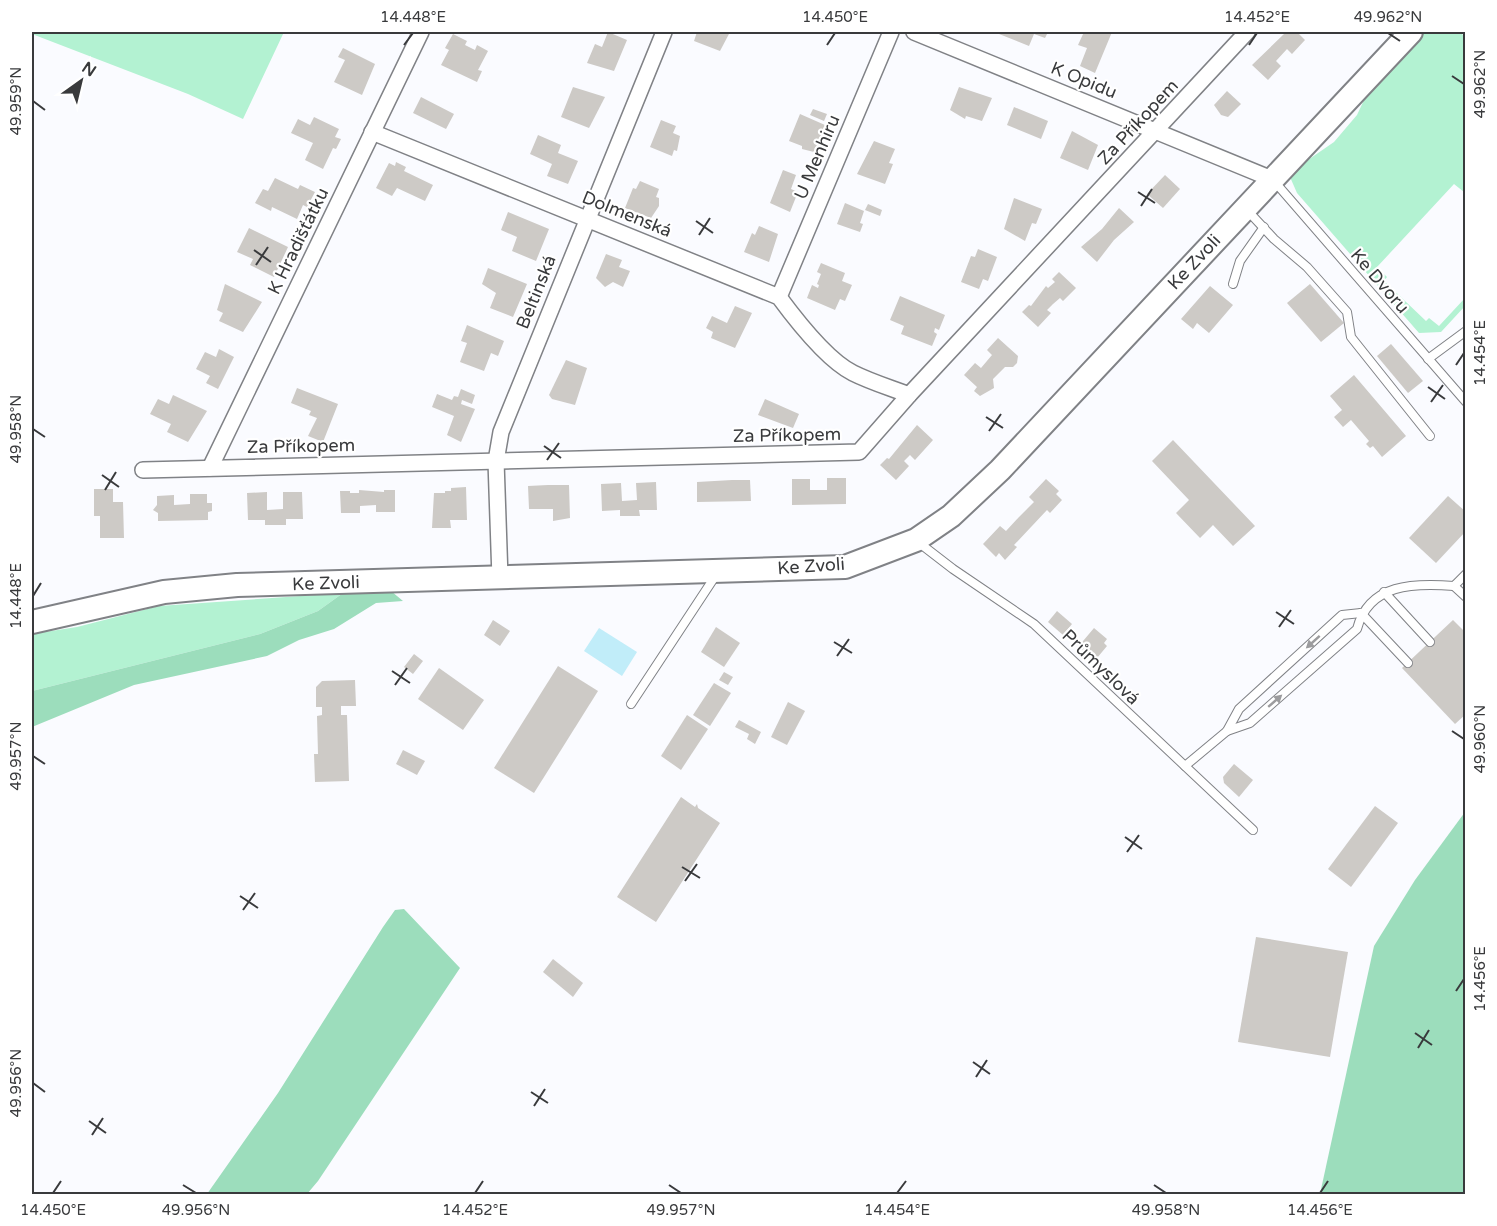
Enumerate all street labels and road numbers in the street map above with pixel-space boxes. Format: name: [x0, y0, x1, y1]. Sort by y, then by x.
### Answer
street label: K Opidu: [1048, 57, 1120, 103]
street label: Za Příkopem: [1093, 75, 1183, 169]
street label: U Menhiru: [789, 111, 845, 203]
street label: K Hradišťátku: [263, 184, 333, 298]
street label: Dolmenská: [579, 186, 675, 242]
street label: Ke Zvoli: [1163, 230, 1225, 294]
street label: Ke Dvoru: [1346, 244, 1414, 318]
street label: Beltinská: [511, 252, 561, 332]
street label: Za Příkopem: [733, 423, 841, 447]
street label: Za Příkopem: [247, 434, 355, 458]
street label: Ke Zvoli: [776, 553, 846, 579]
street label: Ke Zvoli: [292, 571, 360, 595]
street label: Průmyslová: [1058, 625, 1144, 709]

